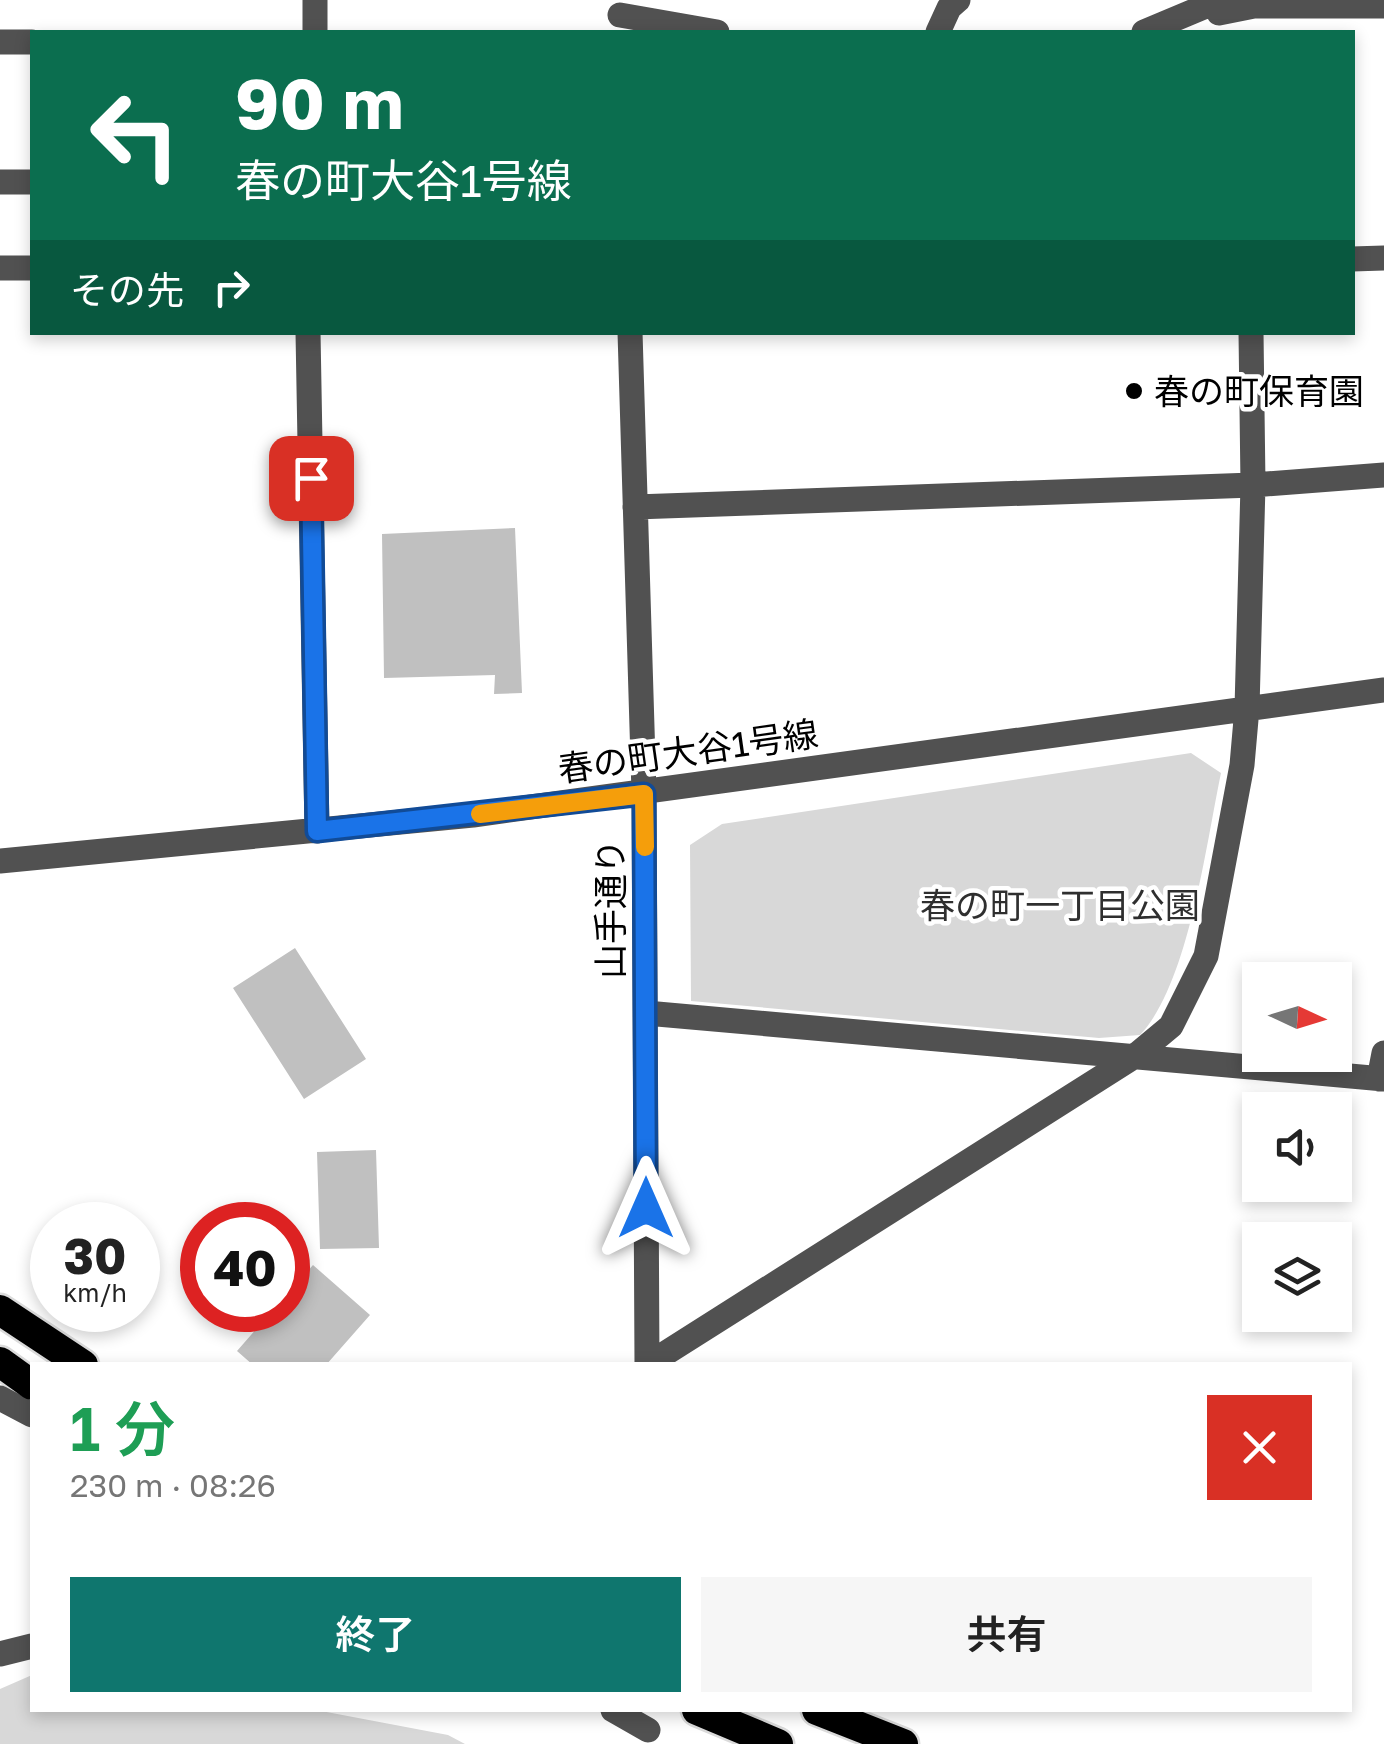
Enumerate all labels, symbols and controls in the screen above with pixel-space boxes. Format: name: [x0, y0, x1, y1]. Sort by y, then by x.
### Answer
text: 90 m: [235, 60, 404, 144]
icon: left: [70, 70, 200, 200]
text: 春の町大谷1号線: [235, 153, 572, 207]
icon: right: [204, 260, 259, 315]
text: その先: [70, 267, 184, 312]
place label: 春の町保育園: [1154, 370, 1364, 412]
marker: 春の町保育園: [1123, 380, 1145, 402]
pin: [269, 436, 354, 521]
icon: arrive: [284, 451, 339, 506]
street label: 春の町大谷1号線: [555, 712, 821, 790]
street label: 山手通り: [589, 839, 631, 979]
park label: 春の町一丁目公園: [920, 884, 1200, 926]
north arrow: [1242, 962, 1352, 1072]
map controls: [1242, 962, 1352, 1332]
button: sound: [1242, 1092, 1352, 1202]
position arrow: [594, 1156, 698, 1260]
speed limit sign: 40: [180, 1202, 310, 1332]
button: layers: [1242, 1222, 1352, 1332]
text: 30: [63, 1225, 126, 1285]
text: km/h: [63, 1277, 127, 1308]
text: 1 分: [70, 1392, 175, 1464]
button: close: [1207, 1395, 1312, 1500]
text: 230 m · 08:26: [70, 1466, 276, 1504]
button: 終了: [70, 1577, 681, 1692]
button: 共有: [701, 1577, 1312, 1692]

